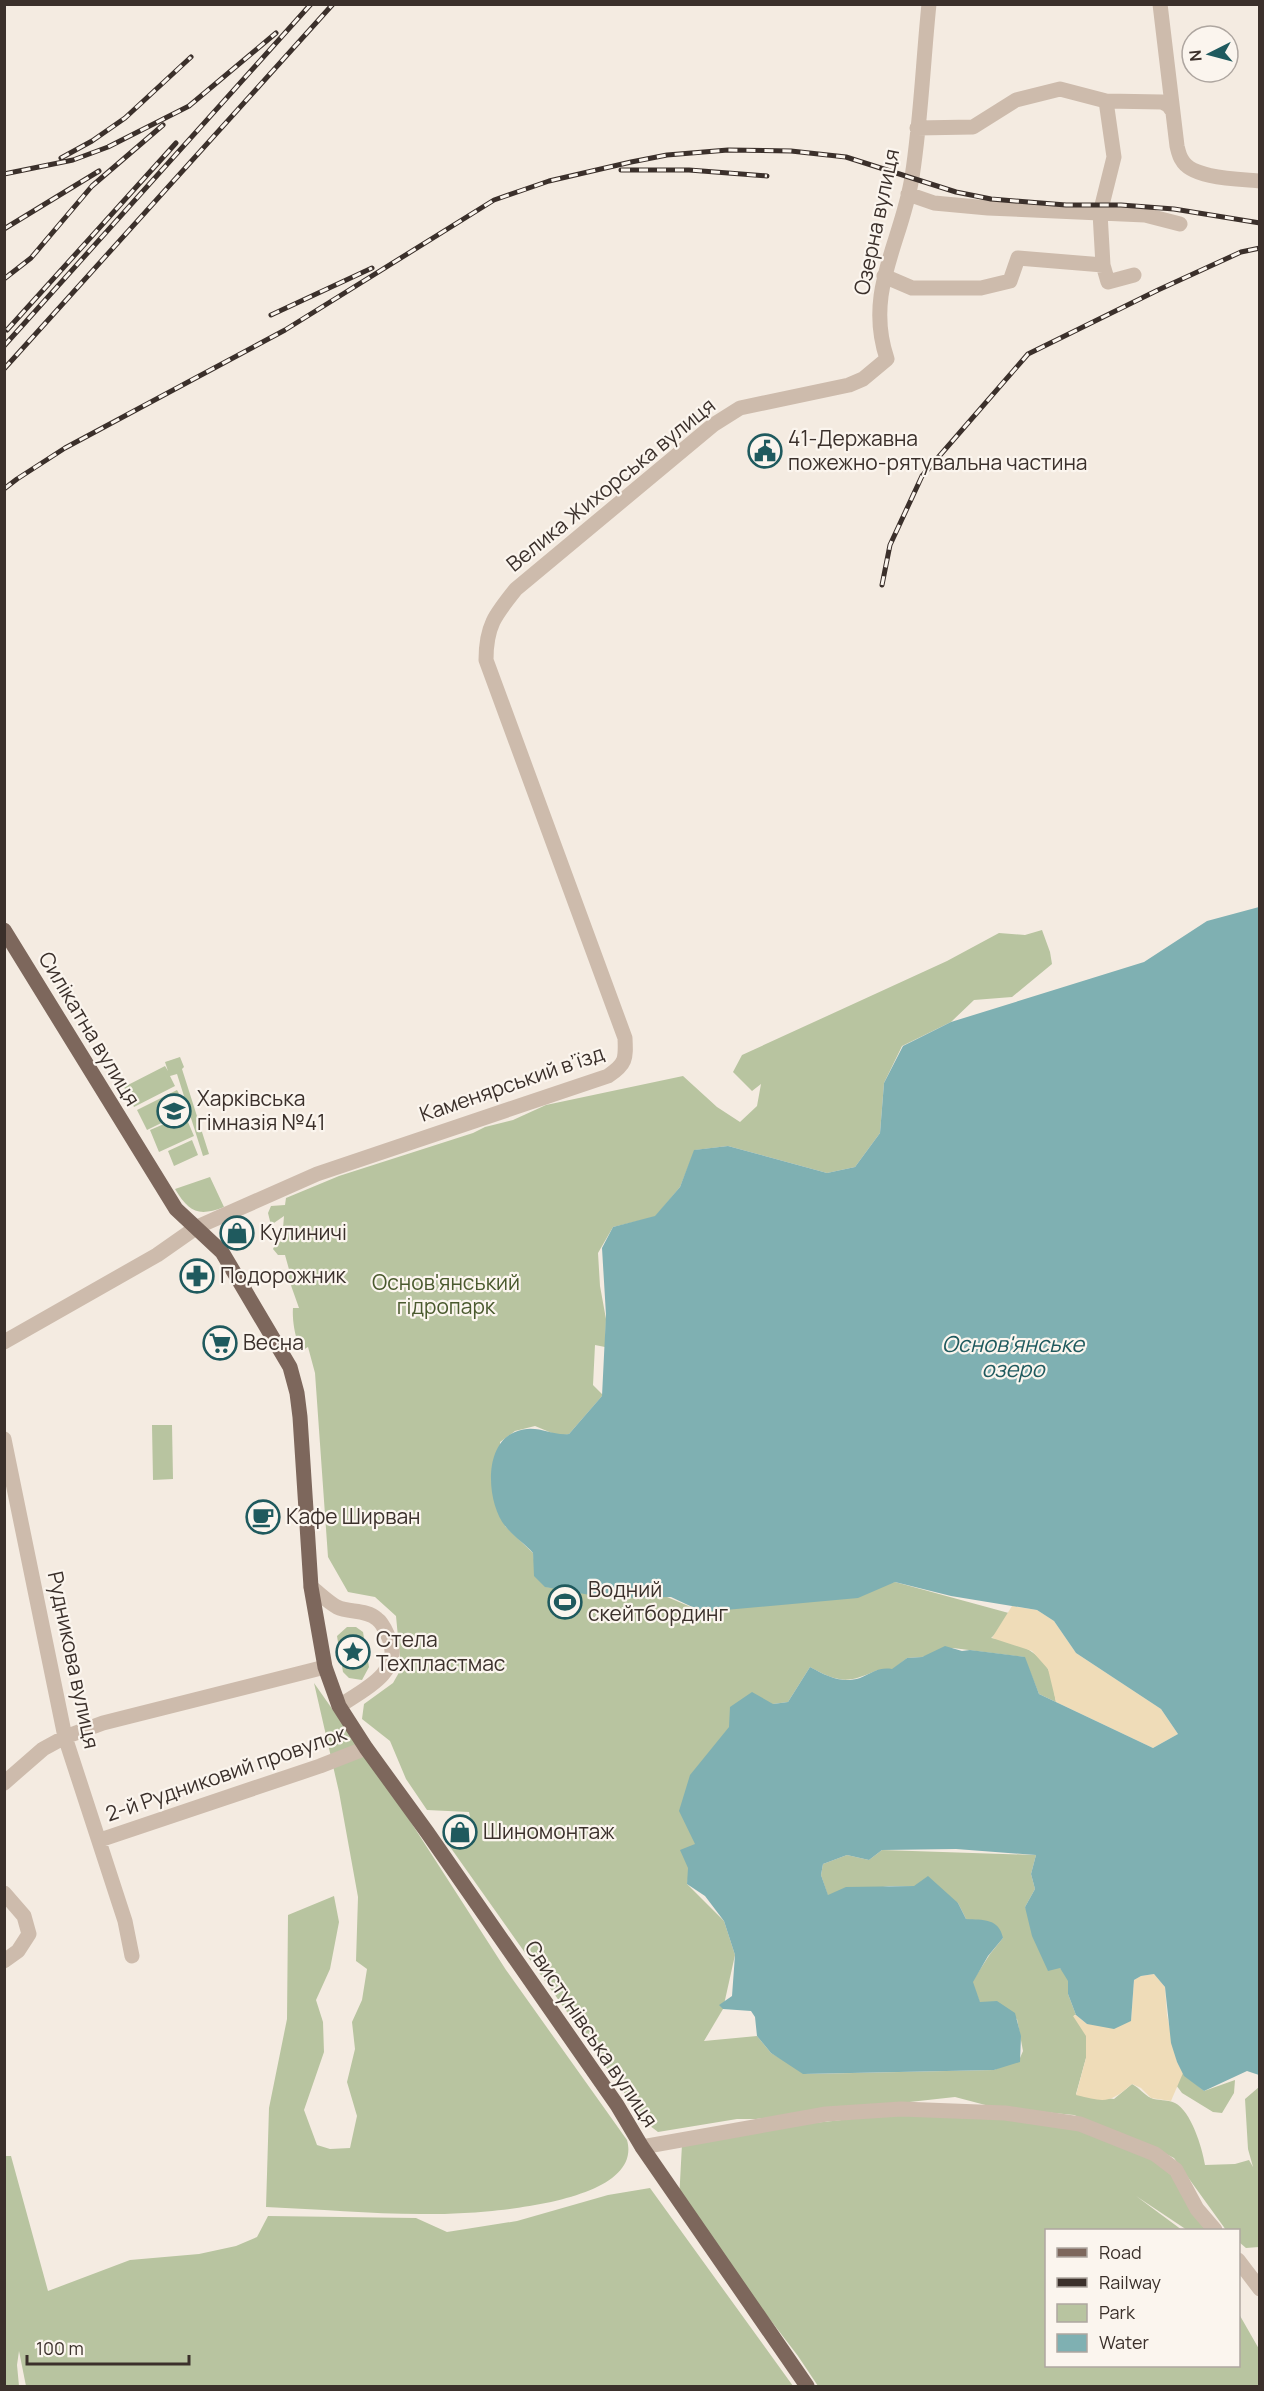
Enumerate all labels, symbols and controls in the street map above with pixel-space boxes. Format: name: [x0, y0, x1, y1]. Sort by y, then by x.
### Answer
north arrow: [1180, 24, 1240, 84]
text: N: [1184, 49, 1207, 62]
street label: Озерна вулиця: [847, 146, 905, 298]
street label: Велика Жихорська вулиця: [500, 391, 721, 577]
place label: 41-Державна пожежно-рятувальна частина: [788, 424, 1087, 476]
public building icon: 41-Державна пожежно-рятувальна частина: [747, 433, 783, 469]
street label: Силікатна вулиця: [33, 946, 147, 1111]
street label: Каменярський в’їзд: [416, 1038, 608, 1128]
place label: Харківська гімназія №41: [197, 1084, 325, 1136]
school or university icon: Харківська гімназія №41: [156, 1093, 192, 1129]
shop icon: Кулиничі: [219, 1215, 255, 1251]
place label: Кулиничі: [260, 1218, 347, 1246]
pharmacy icon: Подорожник: [179, 1258, 215, 1294]
place label: Подорожник: [220, 1261, 347, 1289]
park label: Основ'янський гідропарк: [372, 1268, 520, 1320]
supermarket icon: Весна: [202, 1325, 238, 1361]
place label: Весна: [243, 1328, 304, 1356]
water label: Основ'янське озеро: [942, 1329, 1085, 1384]
cafe icon: Кафе Ширван: [245, 1499, 281, 1535]
place label: Кафе Ширван: [286, 1502, 420, 1530]
street label: Рудникова вулиця: [42, 1569, 106, 1751]
place label: Водний скейтбординг: [588, 1575, 729, 1627]
sports icon: Водний скейтбординг: [547, 1584, 583, 1620]
place label: Стела Техпластмас: [376, 1625, 505, 1677]
place icon: Стела Техпластмас: [335, 1634, 371, 1670]
street label: 2-й Рудниковий провулок: [102, 1718, 350, 1827]
shop icon: Шиномонтаж: [442, 1814, 478, 1850]
place label: Шиномонтаж: [483, 1817, 615, 1845]
street label: Свистунівська вулиця: [519, 1935, 665, 2132]
legend: [1045, 2229, 1240, 2367]
text: Road: [1099, 2240, 1142, 2264]
text: Railway: [1099, 2270, 1161, 2294]
text: Park: [1099, 2300, 1136, 2324]
scale bar: [27, 2328, 189, 2366]
text: Water: [1099, 2330, 1149, 2354]
text: 100 m: [36, 2336, 84, 2360]

